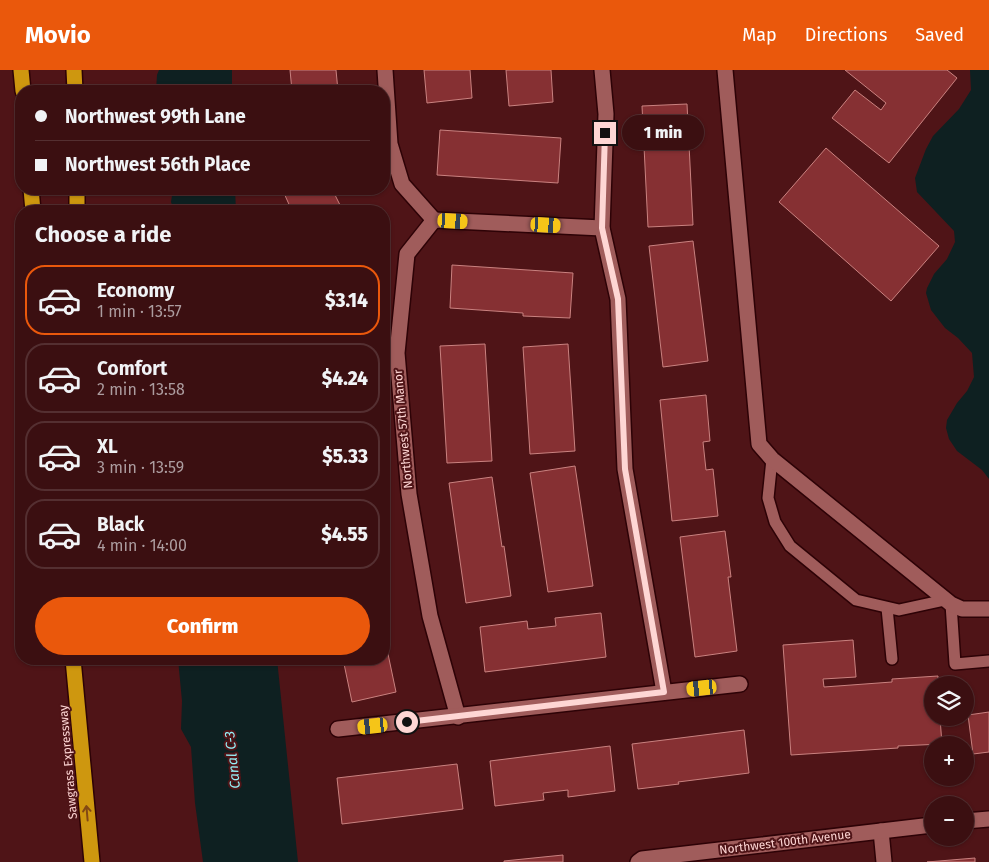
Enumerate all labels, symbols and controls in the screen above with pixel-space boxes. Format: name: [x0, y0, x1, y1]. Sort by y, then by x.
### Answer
text: Movio: [25, 21, 91, 49]
text: Map: [742, 24, 777, 46]
text: Directions: [805, 24, 887, 46]
text: Saved: [915, 24, 964, 46]
text: Northwest 99th Lane: [65, 105, 246, 128]
callout: 1 min: [622, 116, 705, 150]
route end: [594, 122, 616, 144]
text: 1 min: [644, 123, 682, 142]
text: Northwest 56th Place: [65, 153, 250, 176]
car: [437, 213, 468, 229]
car: [530, 217, 561, 233]
text: Choose a ride: [35, 221, 171, 248]
icon: car: [37, 278, 82, 323]
text: Economy: [97, 279, 174, 302]
text: $3.14: [325, 289, 368, 312]
text: 1 min · 13:57: [97, 302, 182, 321]
icon: car: [37, 356, 82, 401]
text: Comfort: [97, 357, 167, 380]
text: $4.24: [322, 367, 368, 390]
street label: Northwest 57th Manor: [391, 368, 415, 489]
text: 2 min · 13:58: [97, 380, 185, 399]
icon: car: [37, 434, 82, 479]
text: XL: [97, 435, 118, 458]
text: $5.33: [322, 445, 368, 468]
text: 3 min · 13:59: [97, 458, 184, 477]
icon: car: [37, 512, 82, 557]
text: Black: [97, 513, 144, 536]
text: $4.55: [321, 523, 368, 546]
text: 4 min · 14:00: [97, 536, 187, 555]
button: Confirm: [35, 597, 370, 655]
map controls: [924, 676, 974, 846]
button: layers: [924, 676, 974, 726]
car: [686, 679, 717, 697]
street label: Sawgrass Expressway: [56, 704, 80, 820]
route start: [396, 711, 418, 733]
car: [357, 717, 388, 735]
water label: Canal C-3: [221, 730, 244, 790]
button: +: [924, 736, 974, 786]
button: −: [924, 796, 974, 846]
one-way arrow: [83, 806, 92, 822]
street label: Northwest 100th Avenue: [718, 827, 852, 857]

